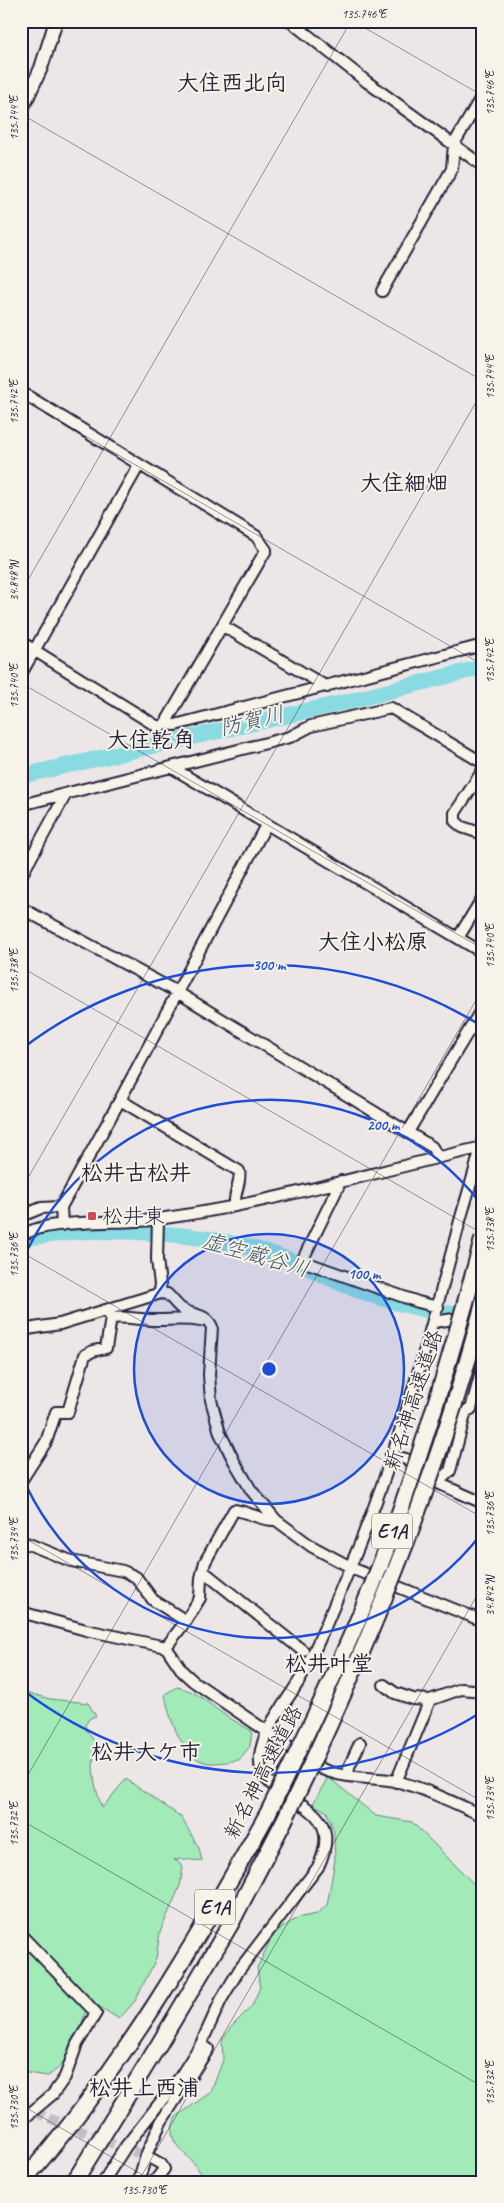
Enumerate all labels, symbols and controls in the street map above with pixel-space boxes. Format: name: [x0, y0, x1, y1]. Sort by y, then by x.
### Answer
text: 135.746°E: [342, 6, 388, 22]
district label: 大住西北向: [177, 69, 287, 97]
text: 135.746°E: [482, 69, 498, 115]
text: 135.744°E: [6, 94, 22, 140]
text: 135.744°E: [482, 353, 498, 399]
text: 135.742°E: [6, 378, 22, 424]
district label: 大住細畑: [360, 469, 448, 497]
text: 34.848°N: [6, 559, 22, 601]
text: 135.742°E: [482, 637, 498, 683]
text: 135.740°E: [6, 662, 22, 708]
water label: 防賀川: [217, 700, 287, 742]
district label: 大住乾角: [107, 726, 195, 754]
text: 135.740°E: [482, 922, 498, 968]
district label: 大住小松原: [318, 928, 428, 956]
text: 135.738°E: [6, 947, 22, 993]
text: 300 m: [253, 956, 287, 975]
text: 200 m: [367, 1116, 401, 1135]
district label: 松井古松井: [81, 1159, 191, 1187]
place label: 松井東: [102, 1203, 165, 1229]
text: 135.738°E: [482, 1206, 498, 1252]
marker: 松井東: [86, 1210, 98, 1222]
water label: 虚空蔵谷川: [199, 1226, 313, 1284]
text: 135.736°E: [6, 1231, 22, 1277]
text: 100 m: [348, 1265, 382, 1284]
street label: 新名神高速道路: [378, 1326, 448, 1474]
centre of rings: [260, 1360, 278, 1378]
text: 135.736°E: [482, 1490, 498, 1536]
road number: E1A: [372, 1514, 412, 1548]
text: 135.734°E: [6, 1516, 22, 1562]
text: 34.842°N: [482, 1574, 498, 1616]
district label: 松井叶堂: [285, 1650, 373, 1678]
street label: 新名神高速道路: [218, 1701, 308, 1843]
district label: 松井大ケ市: [91, 1738, 201, 1766]
text: 135.734°E: [482, 1775, 498, 1821]
text: 135.732°E: [6, 1800, 22, 1846]
road number: E1A: [195, 1890, 235, 1924]
text: 135.732°E: [482, 2059, 498, 2105]
district label: 松井上西浦: [89, 2074, 199, 2102]
text: 135.730°E: [6, 2084, 22, 2130]
text: 135.730°E: [122, 2182, 168, 2198]

